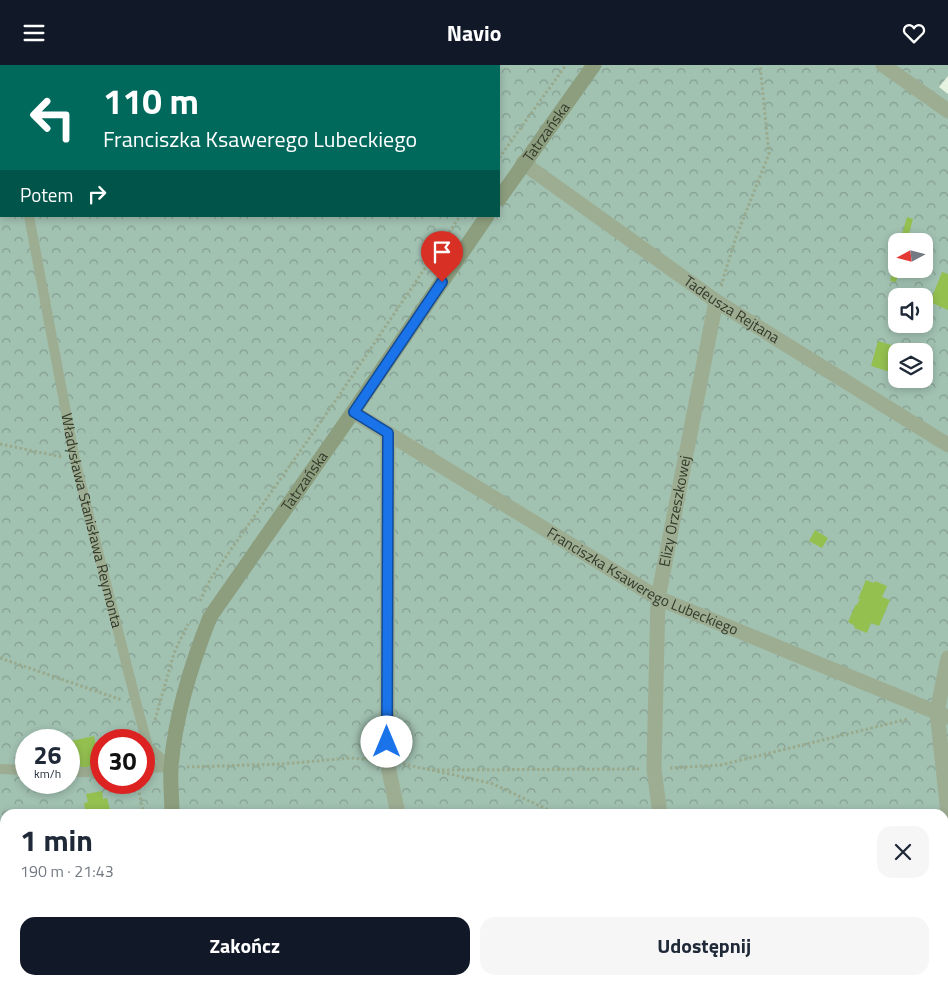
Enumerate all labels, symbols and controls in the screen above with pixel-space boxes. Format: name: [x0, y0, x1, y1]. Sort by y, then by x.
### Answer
text: Navio: [447, 16, 501, 50]
icon: menu: [20, 19, 48, 47]
icon: heart: [900, 19, 928, 47]
text: 110 m: [103, 74, 199, 128]
icon: left: [20, 85, 85, 150]
street label: Tatrzańska: [517, 97, 576, 166]
text: Franciszka Ksawerego Lubeckiego: [103, 122, 417, 156]
text: Potem: [20, 180, 73, 209]
icon: right: [83, 180, 111, 208]
pin: [421, 231, 463, 282]
north arrow: [888, 233, 932, 277]
map controls: [888, 233, 933, 388]
icon: arrive: [428, 238, 456, 266]
street label: Tadeusza Rejtana: [679, 269, 785, 349]
button: sound: [888, 288, 933, 333]
button: layers: [888, 343, 933, 388]
street label: Władysława Stanisława Reymonta: [55, 411, 129, 631]
street label: Tatrzańska: [275, 446, 334, 516]
street label: Elizy Orzeszkowej: [652, 453, 697, 569]
street label: Franciszka Ksawerego Lubeckiego: [543, 521, 742, 641]
position arrow: [360, 715, 412, 767]
speed limit sign: 30: [90, 729, 155, 794]
text: 26: [33, 736, 62, 774]
text: km/h: [34, 764, 61, 783]
text: 1 min: [20, 817, 93, 863]
button: close: [877, 826, 929, 878]
text: 190 m · 21:43: [20, 859, 114, 883]
button: Zakończ: [20, 917, 470, 975]
button: Udostępnij: [480, 917, 929, 975]

